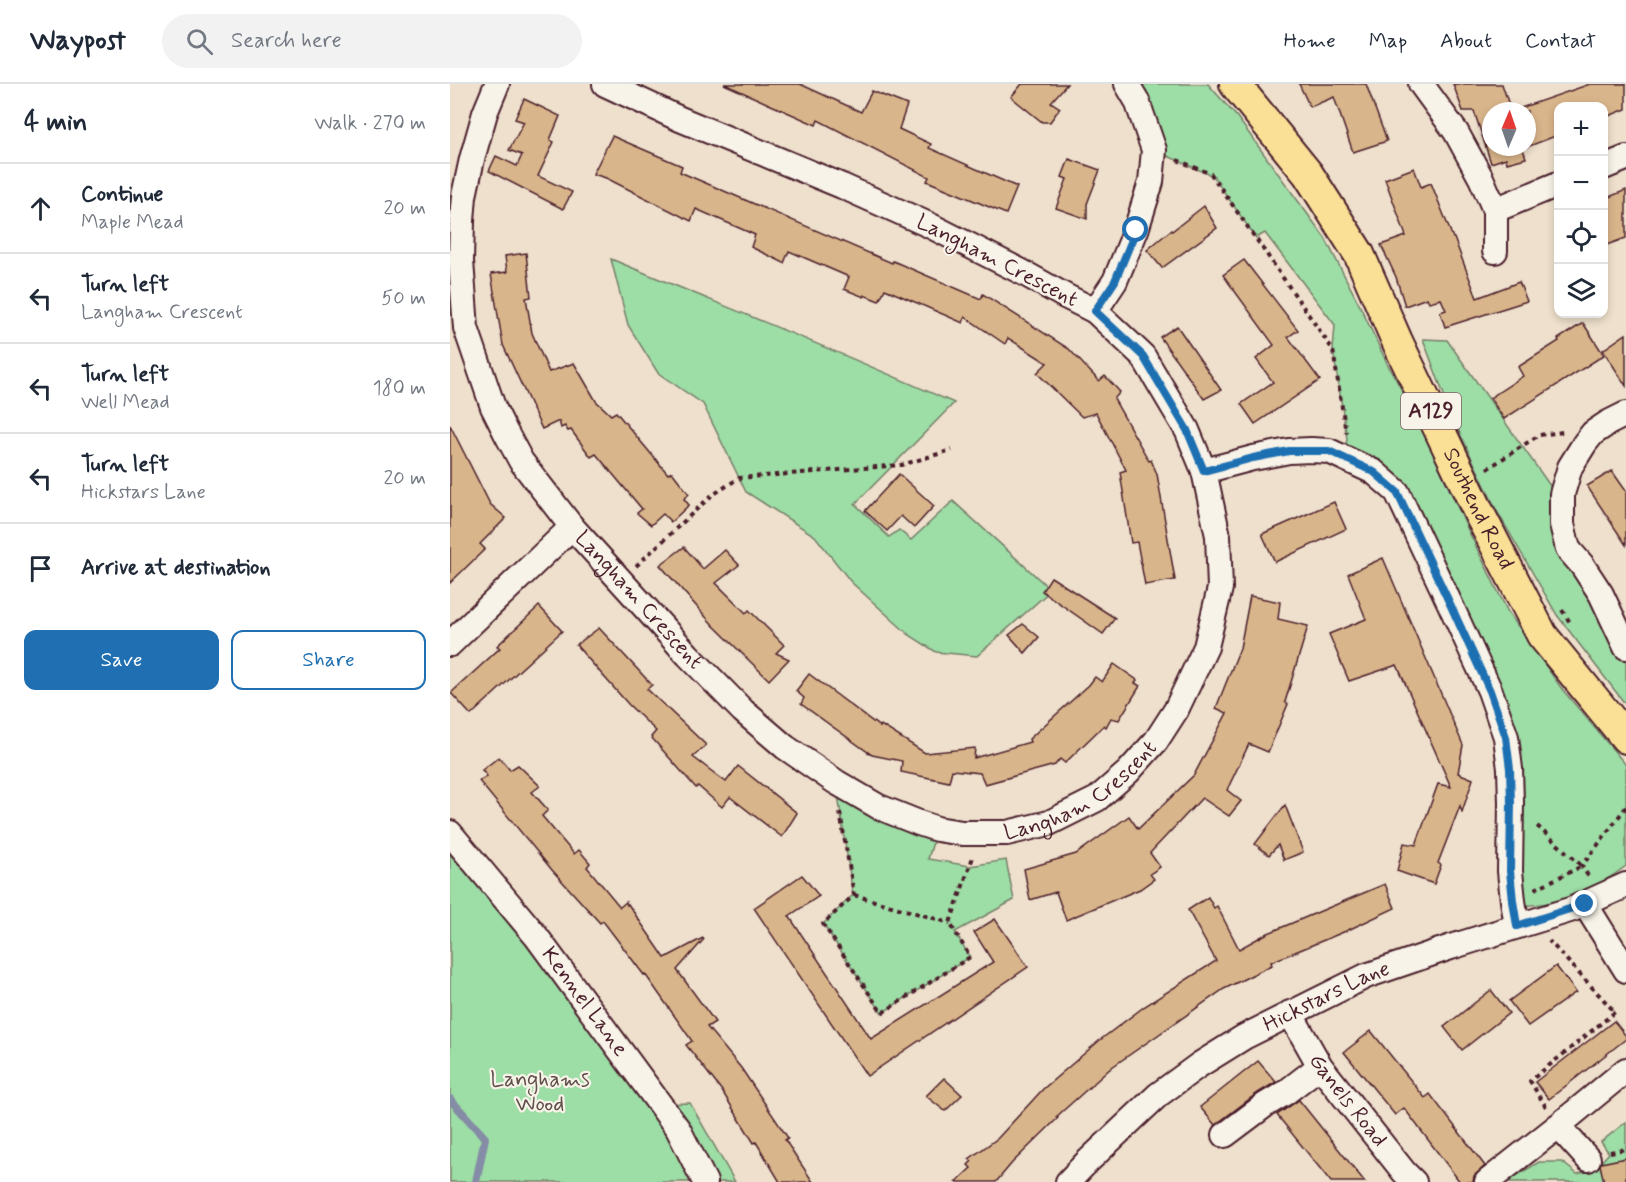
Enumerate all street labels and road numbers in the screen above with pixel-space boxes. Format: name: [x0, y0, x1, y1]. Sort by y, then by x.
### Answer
street label: Langham Crescent: [910, 208, 1083, 317]
road number: A129: [1401, 393, 1461, 429]
street label: Southend Road: [1436, 443, 1520, 574]
street label: Langham Crescent: [568, 525, 709, 676]
street label: Langham Crescent: [1001, 735, 1164, 847]
street label: Kennel Lane: [535, 942, 634, 1062]
street label: Hickstars Lane: [1259, 955, 1393, 1039]
street label: Ganels Road: [1302, 1049, 1393, 1153]

